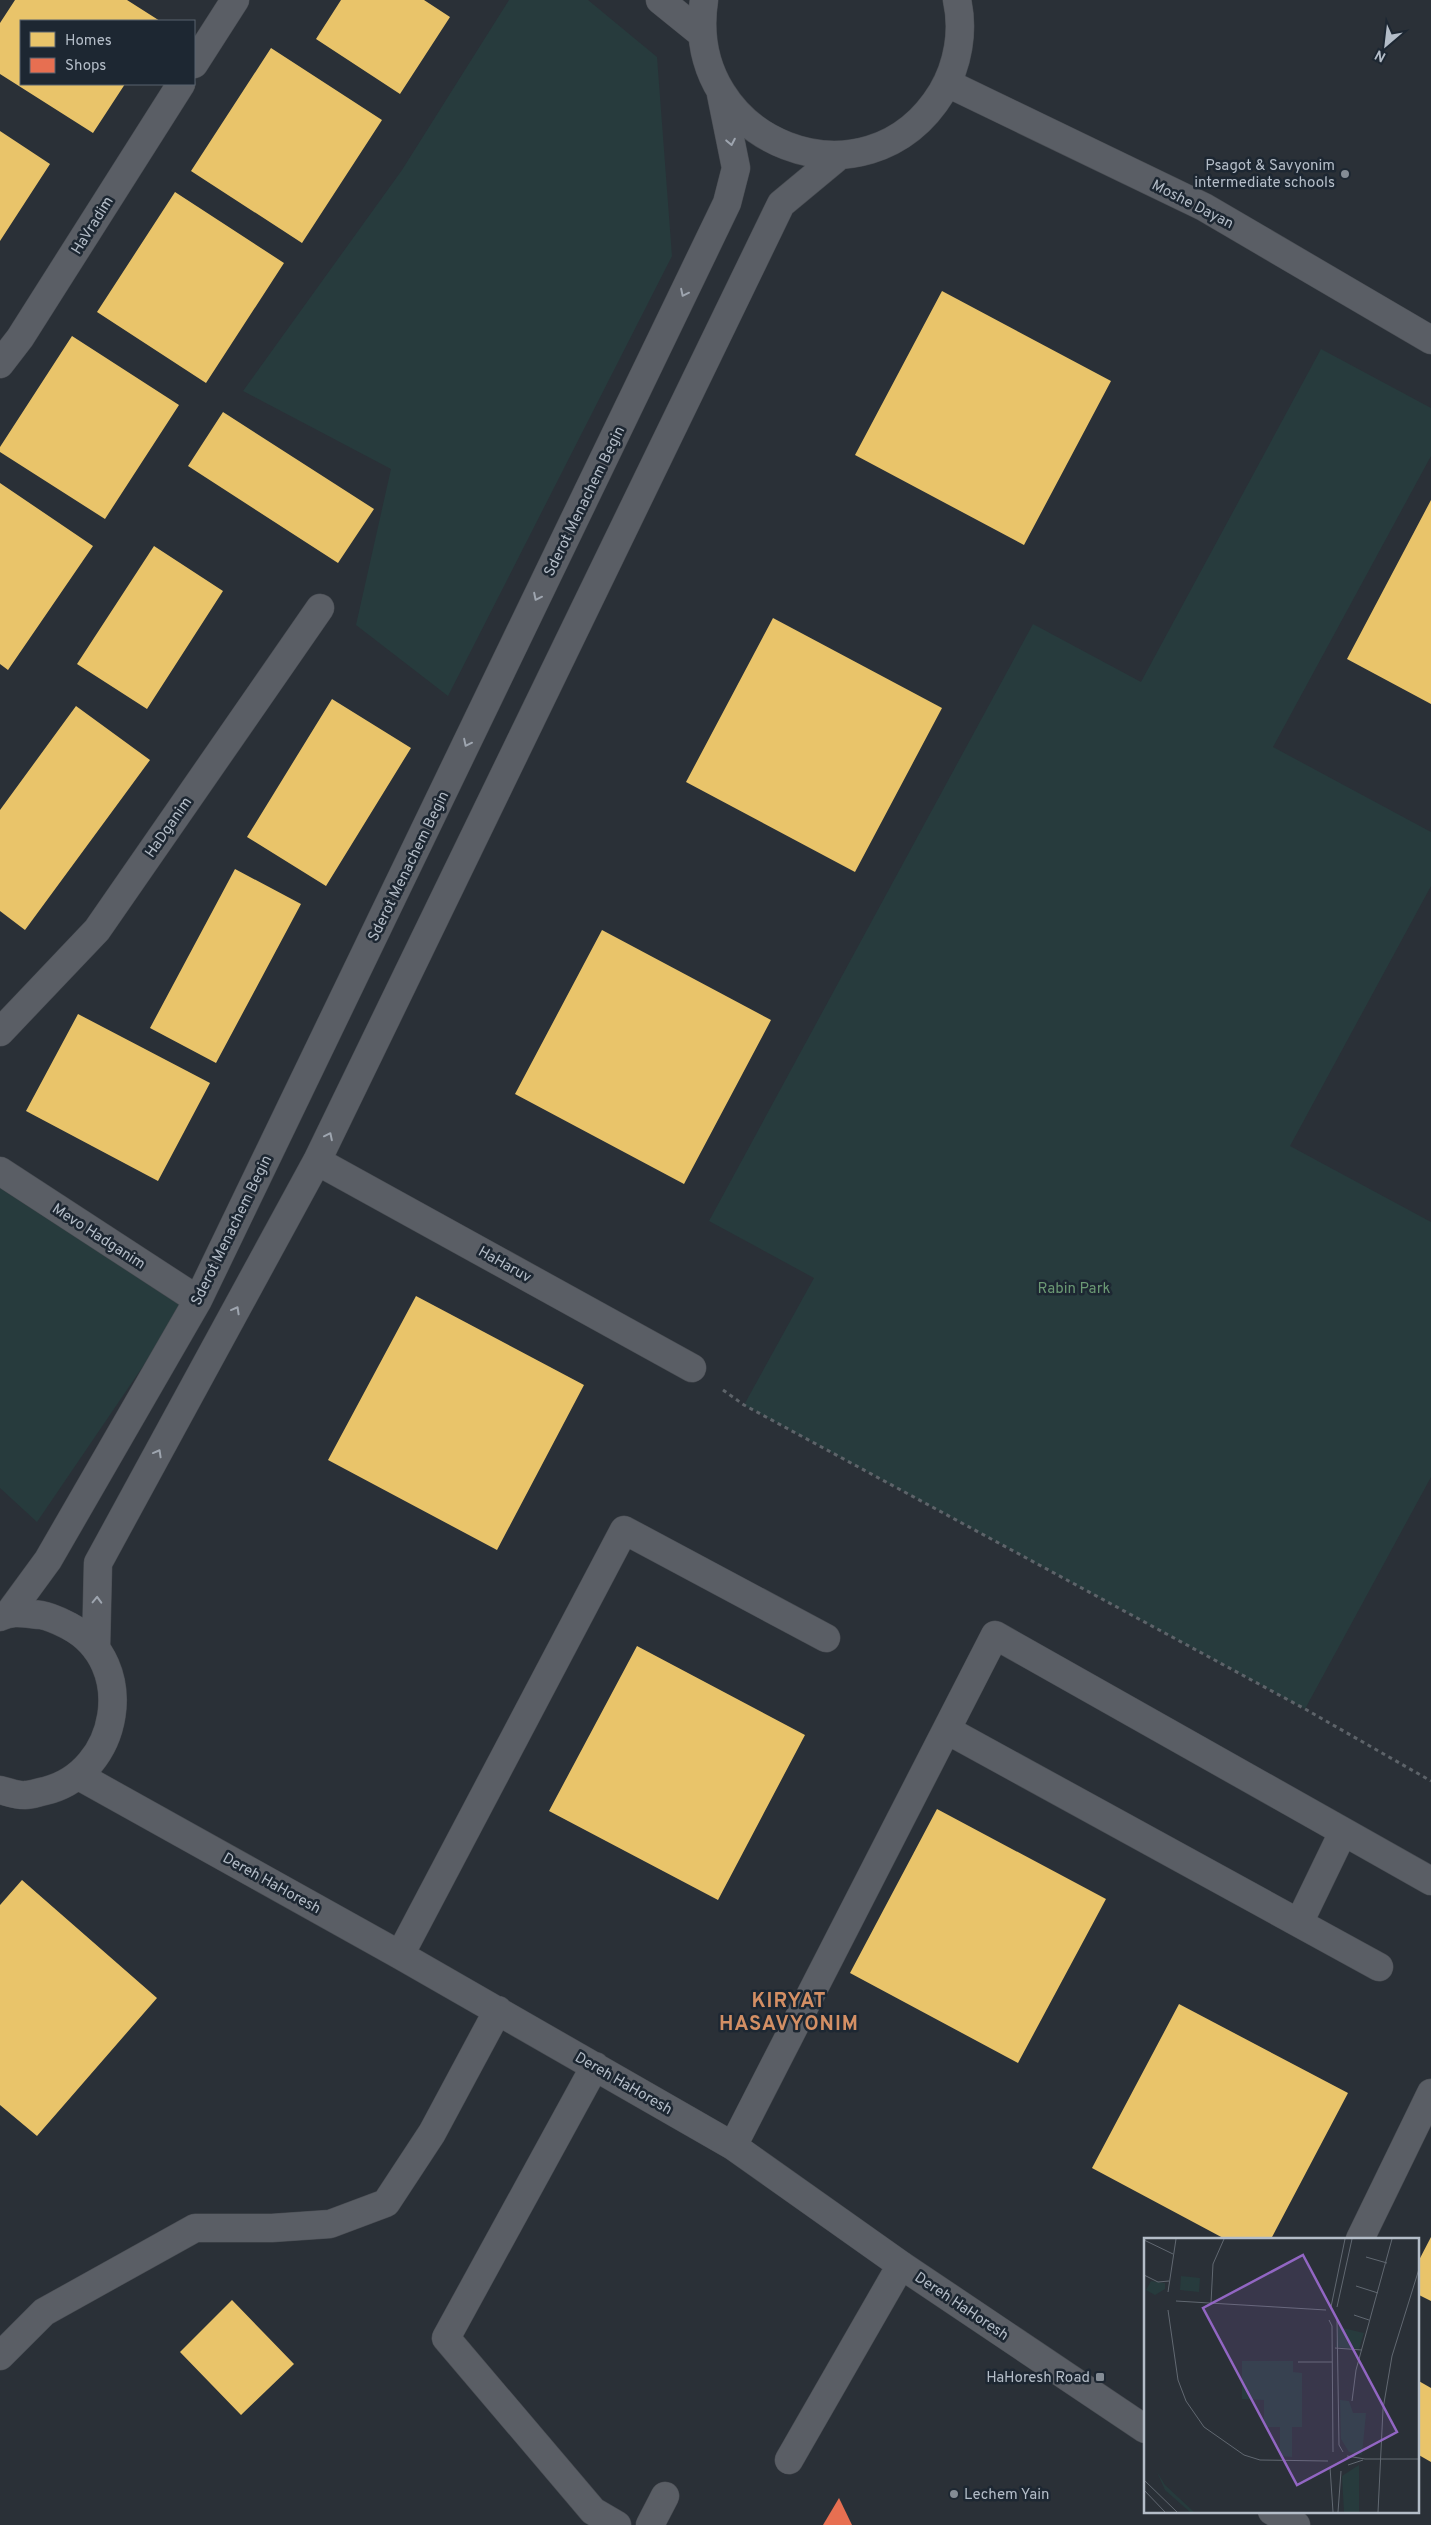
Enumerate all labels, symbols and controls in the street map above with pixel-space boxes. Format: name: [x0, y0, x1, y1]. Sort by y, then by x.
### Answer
legend: [20, 20, 195, 85]
north arrow: [1361, 20, 1411, 70]
text: Homes: [65, 32, 112, 51]
text: N: [1372, 45, 1389, 65]
text: Shops: [65, 57, 106, 76]
one-way arrow: [725, 138, 735, 146]
place label: Psagot & Savyonim intermediate schools: [1194, 157, 1335, 193]
marker: Psagot & Savyonim intermediate schools: [1339, 168, 1351, 180]
street label: Moshe Dayan: [1148, 177, 1237, 234]
street label: HaVradim: [68, 193, 119, 258]
one-way arrow: [680, 288, 690, 297]
street label: Sderot Menachem Begin: [541, 423, 630, 580]
one-way arrow: [533, 592, 543, 601]
one-way arrow: [463, 738, 473, 747]
street label: Sderot Menachem Begin: [365, 788, 454, 945]
street label: HaDganim: [141, 794, 197, 862]
one-way arrow: [323, 1132, 334, 1141]
street label: Sderot Menachem Begin: [188, 1152, 277, 1309]
street label: Mevo Hadganim: [48, 1200, 148, 1275]
street label: HaHaruv: [474, 1243, 535, 1288]
park label: Rabin Park: [1038, 1280, 1110, 1299]
one-way arrow: [230, 1307, 240, 1316]
one-way arrow: [152, 1449, 162, 1458]
one-way arrow: [92, 1596, 102, 1604]
street label: Dereh HaHoresh: [219, 1849, 324, 1919]
district label: KIRYAT HASAVYONIM: [719, 1989, 859, 2038]
street label: Dereh HaHoresh: [571, 2049, 675, 2120]
inset map: [1144, 2238, 1418, 2512]
street label: Dereh HaHoresh: [910, 2269, 1012, 2346]
place label: HaHoresh Road: [986, 2369, 1090, 2388]
marker: HaHoresh Road: [1094, 2371, 1106, 2383]
place label: Lechem Yain: [964, 2486, 1049, 2505]
marker: Lechem Yain: [948, 2488, 960, 2500]

